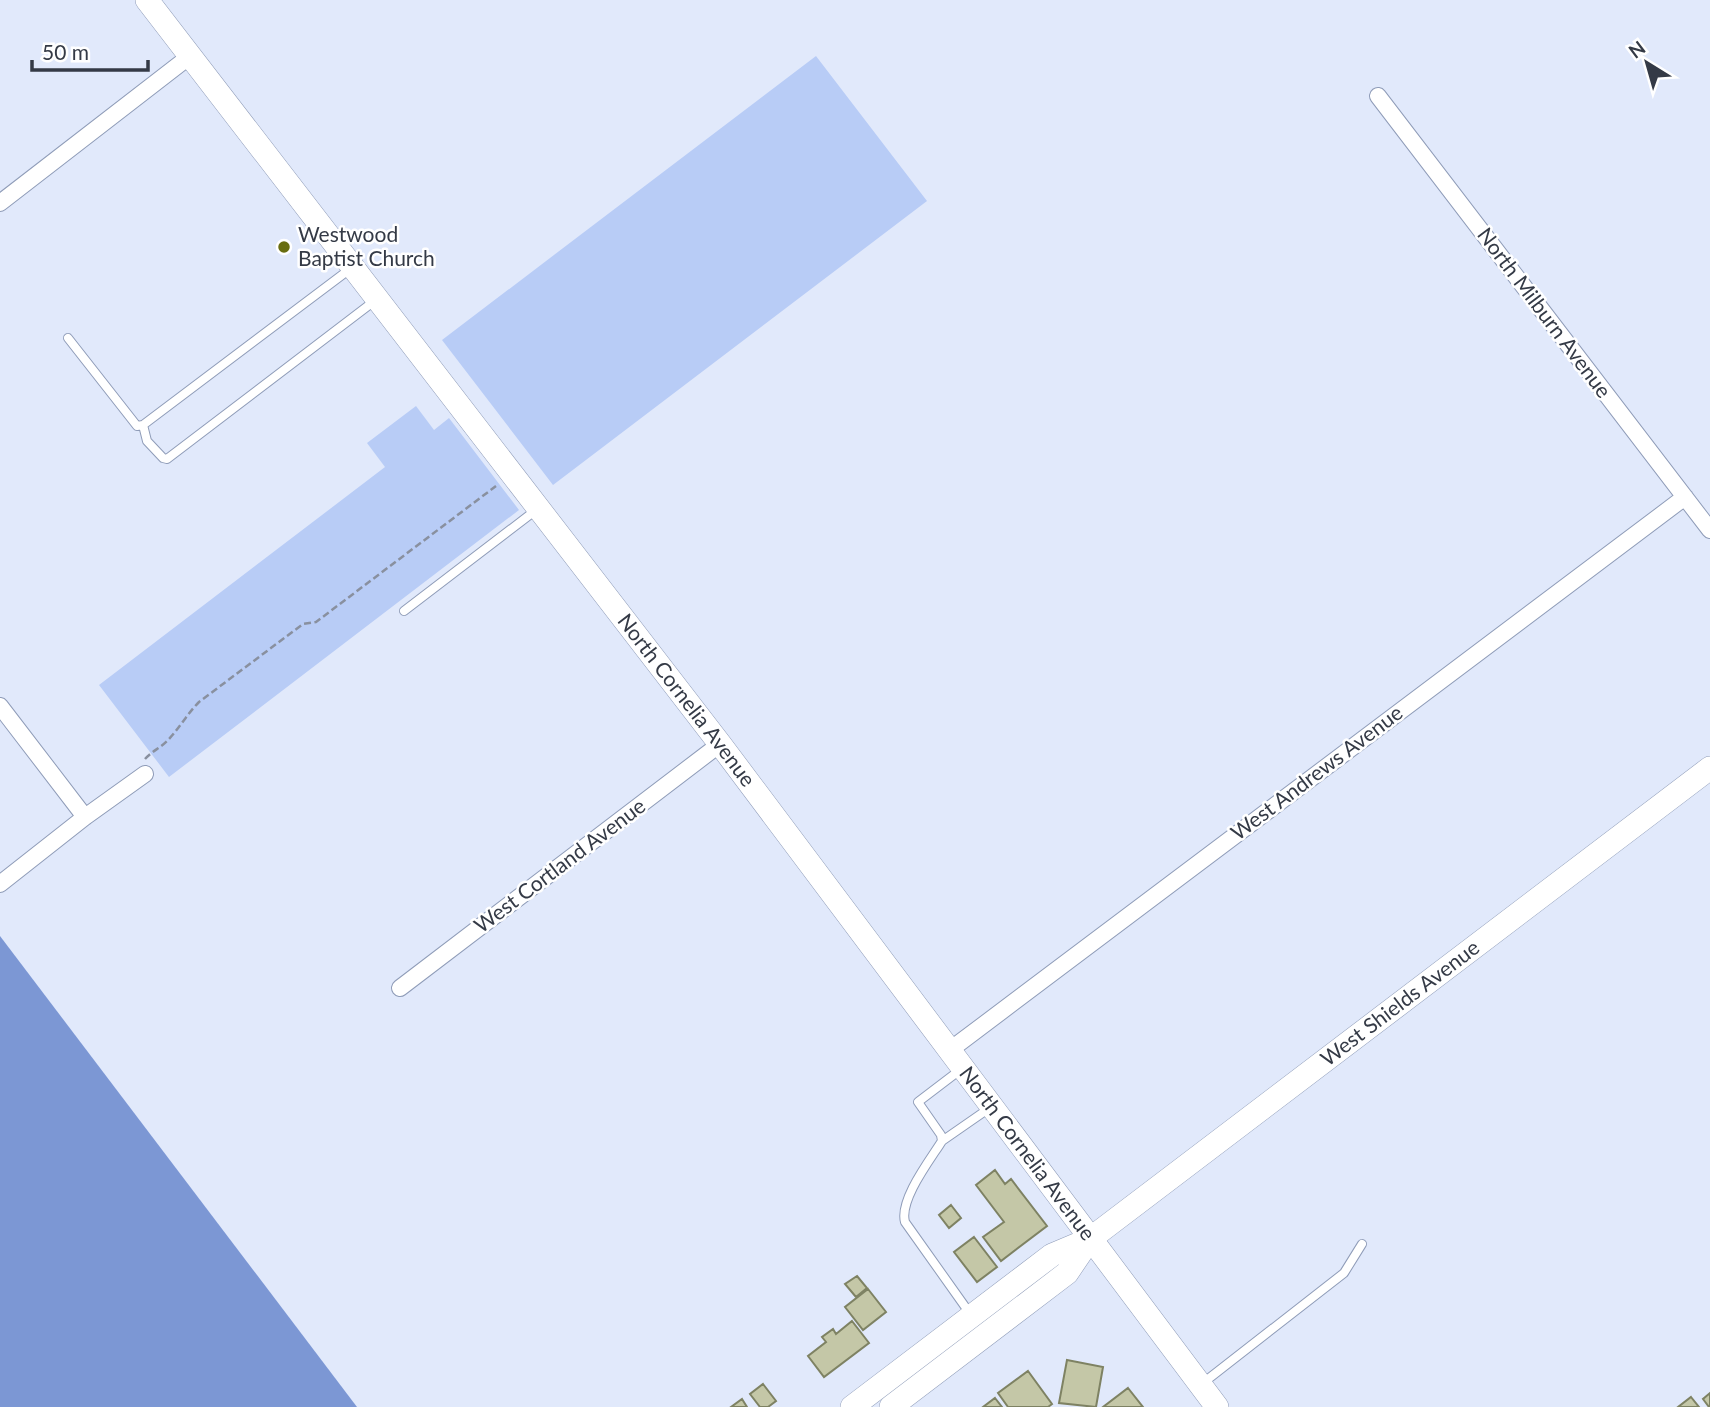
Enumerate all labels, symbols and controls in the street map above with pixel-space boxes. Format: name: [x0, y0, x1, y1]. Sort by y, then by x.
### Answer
scale bar: [32, 28, 147, 72]
north arrow: [1612, 28, 1682, 98]
text: N: [1624, 35, 1649, 63]
text: 50 m: [42, 39, 89, 64]
place label: Westwood Baptist Church: [298, 221, 435, 270]
street label: North Milburn Avenue: [1473, 222, 1617, 402]
marker: Westwood Baptist Church: [276, 239, 292, 255]
street label: North Cornelia Avenue: [613, 608, 761, 791]
street label: West Andrews Avenue: [1225, 699, 1407, 845]
street label: West Cortland Avenue: [469, 792, 650, 937]
street label: West Shields Avenue: [1315, 934, 1484, 1070]
street label: North Cornelia Avenue: [955, 1061, 1101, 1245]

